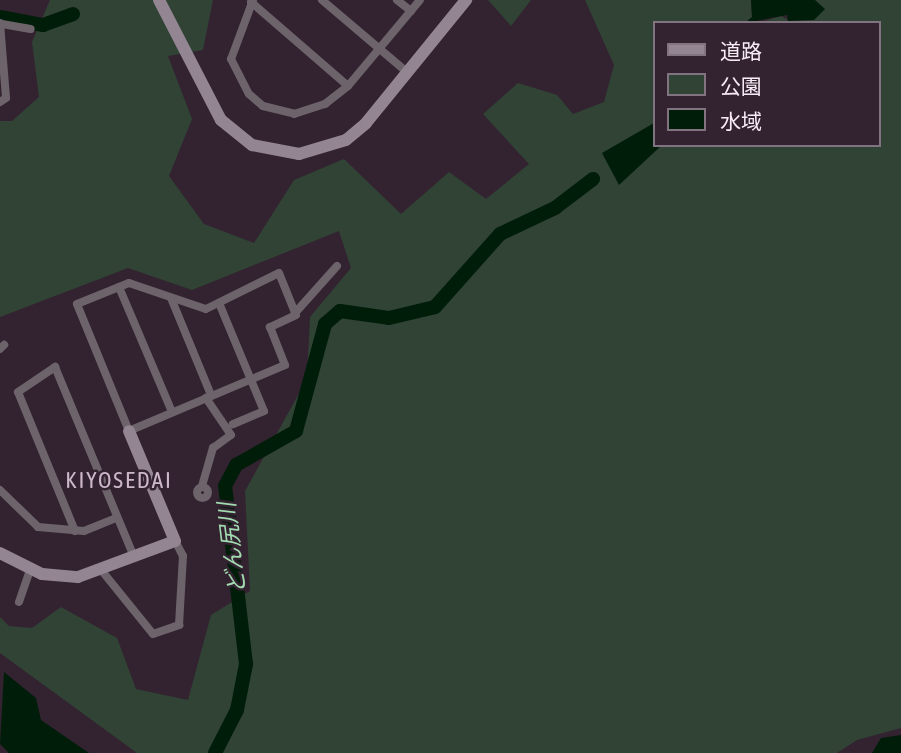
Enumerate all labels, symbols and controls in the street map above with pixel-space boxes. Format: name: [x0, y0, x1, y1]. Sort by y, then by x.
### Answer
legend: [652, 21, 880, 147]
text: 道路: [720, 39, 762, 63]
text: 公園: [720, 74, 762, 98]
text: 水域: [720, 109, 762, 133]
district label: KIYOSEDAI: [66, 466, 172, 494]
water label: どん尻川: [213, 501, 251, 595]

